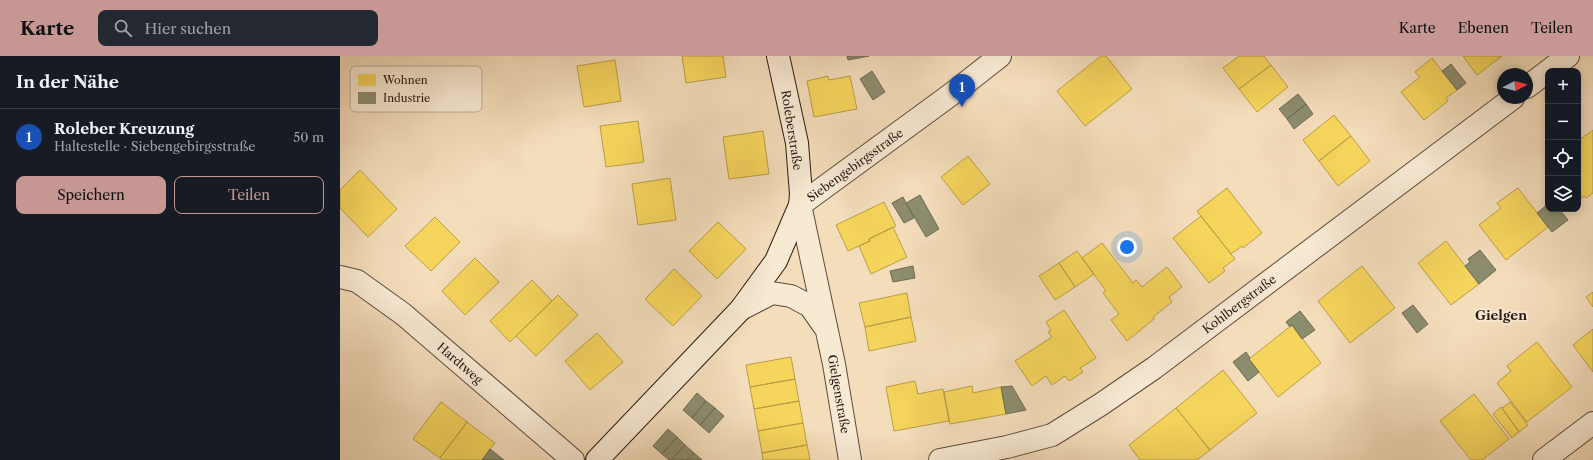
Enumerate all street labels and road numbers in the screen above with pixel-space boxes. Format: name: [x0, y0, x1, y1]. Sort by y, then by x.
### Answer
street label: Roleberstraße: [778, 89, 806, 172]
street label: Siebengebirgsstraße: [804, 125, 906, 205]
street label: Kohlbergstraße: [1199, 271, 1279, 337]
street label: Hardtweg: [434, 339, 486, 387]
street label: Gielgenstraße: [825, 353, 853, 435]

